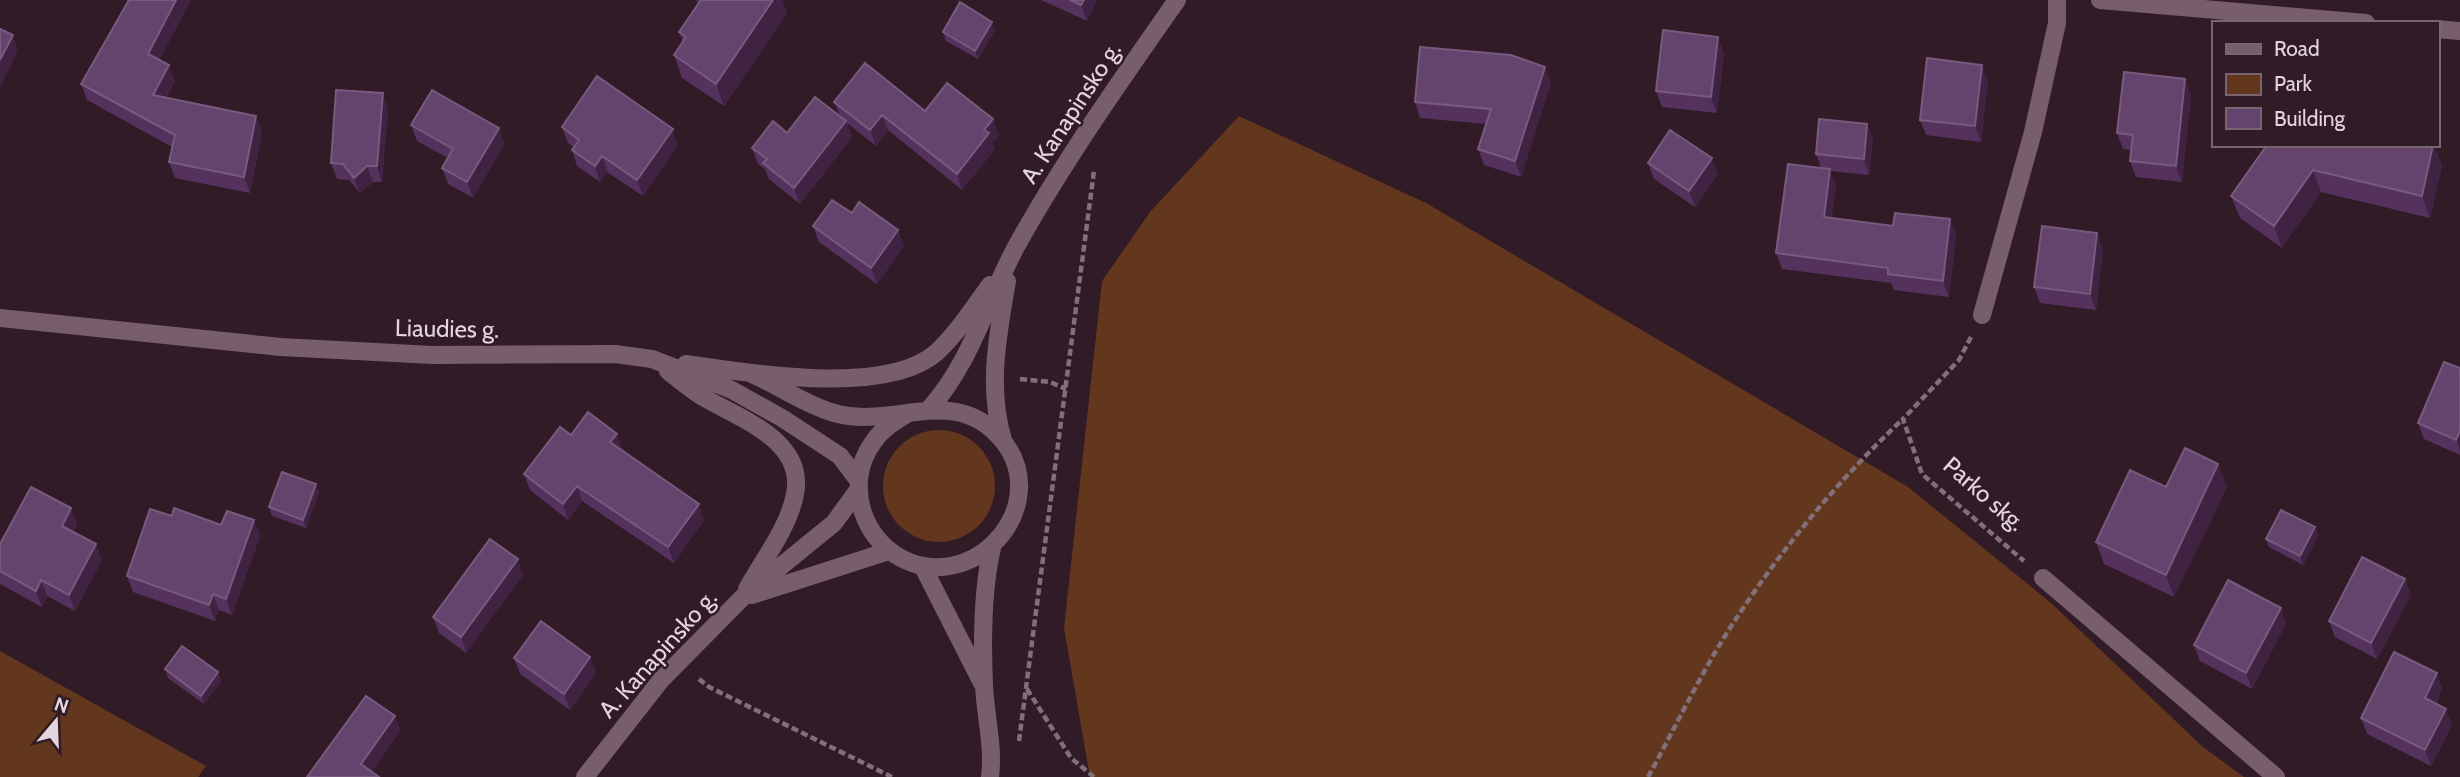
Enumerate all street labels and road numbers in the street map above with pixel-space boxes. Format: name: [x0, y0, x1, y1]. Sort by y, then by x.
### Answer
street label: A. Kanapinsko g.: [1014, 37, 1127, 189]
street label: Liaudies g.: [395, 313, 499, 344]
street label: Parko skg.: [1938, 450, 2031, 537]
street label: A. Kanapinsko g.: [592, 583, 723, 724]

